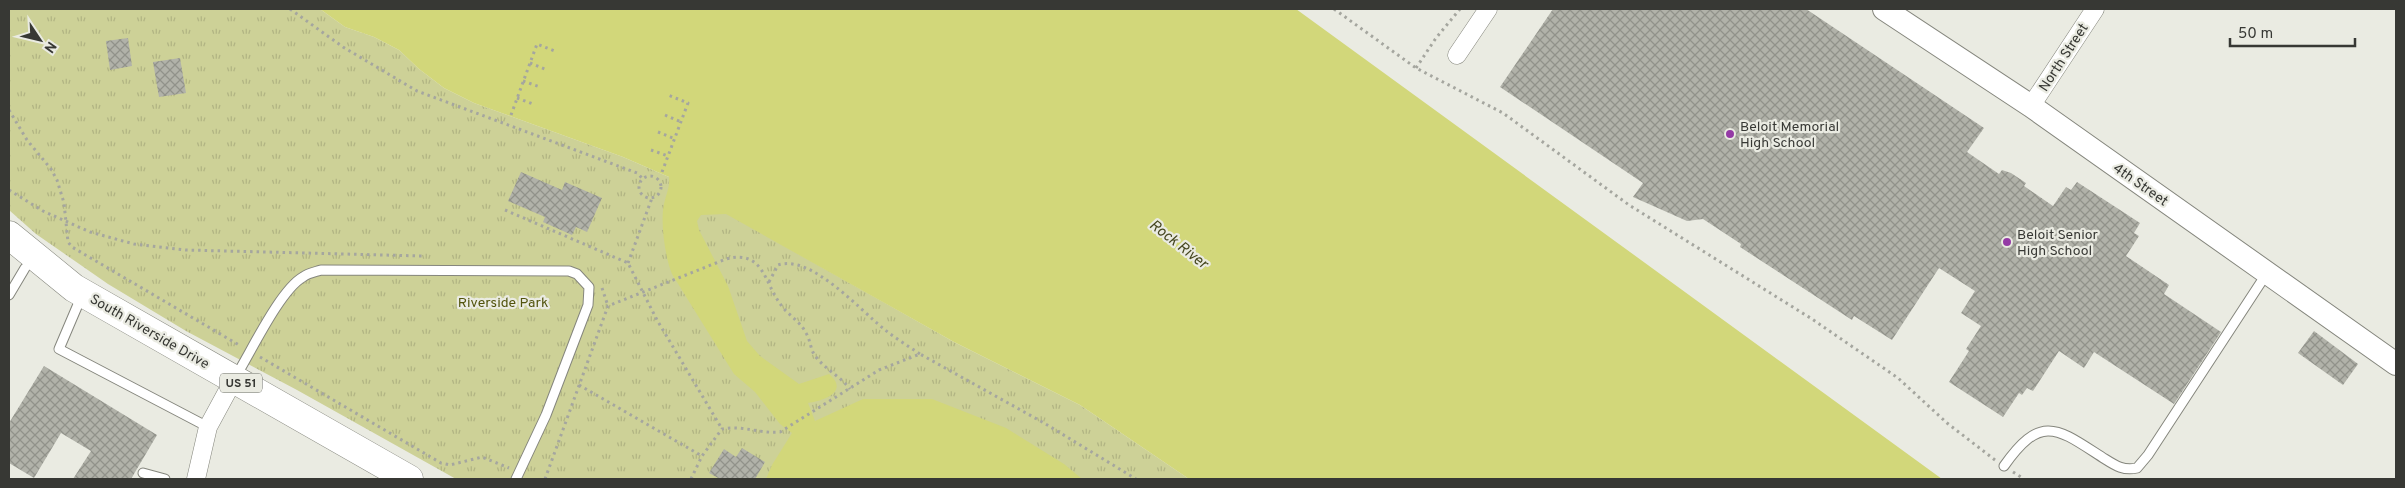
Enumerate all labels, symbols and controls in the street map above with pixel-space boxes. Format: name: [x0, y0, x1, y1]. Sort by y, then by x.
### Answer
north arrow: [15, 15, 65, 65]
scale bar: [2230, 15, 2355, 47]
street label: North Street: [2036, 20, 2093, 95]
text: 50 m: [2238, 25, 2273, 44]
text: N: [40, 38, 59, 56]
place label: Beloit Memorial High School: [1740, 119, 1839, 152]
marker: Beloit Memorial High School: [1724, 128, 1736, 140]
street label: 4th Street: [2109, 160, 2171, 210]
water label: Rock River: [1145, 216, 1212, 275]
place label: Beloit Senior High School: [2017, 227, 2098, 260]
marker: Beloit Senior High School: [2001, 236, 2013, 248]
street label: South Riverside Drive: [87, 291, 212, 373]
park label: Riverside Park: [458, 295, 548, 312]
road number: US 51: [220, 373, 262, 392]

